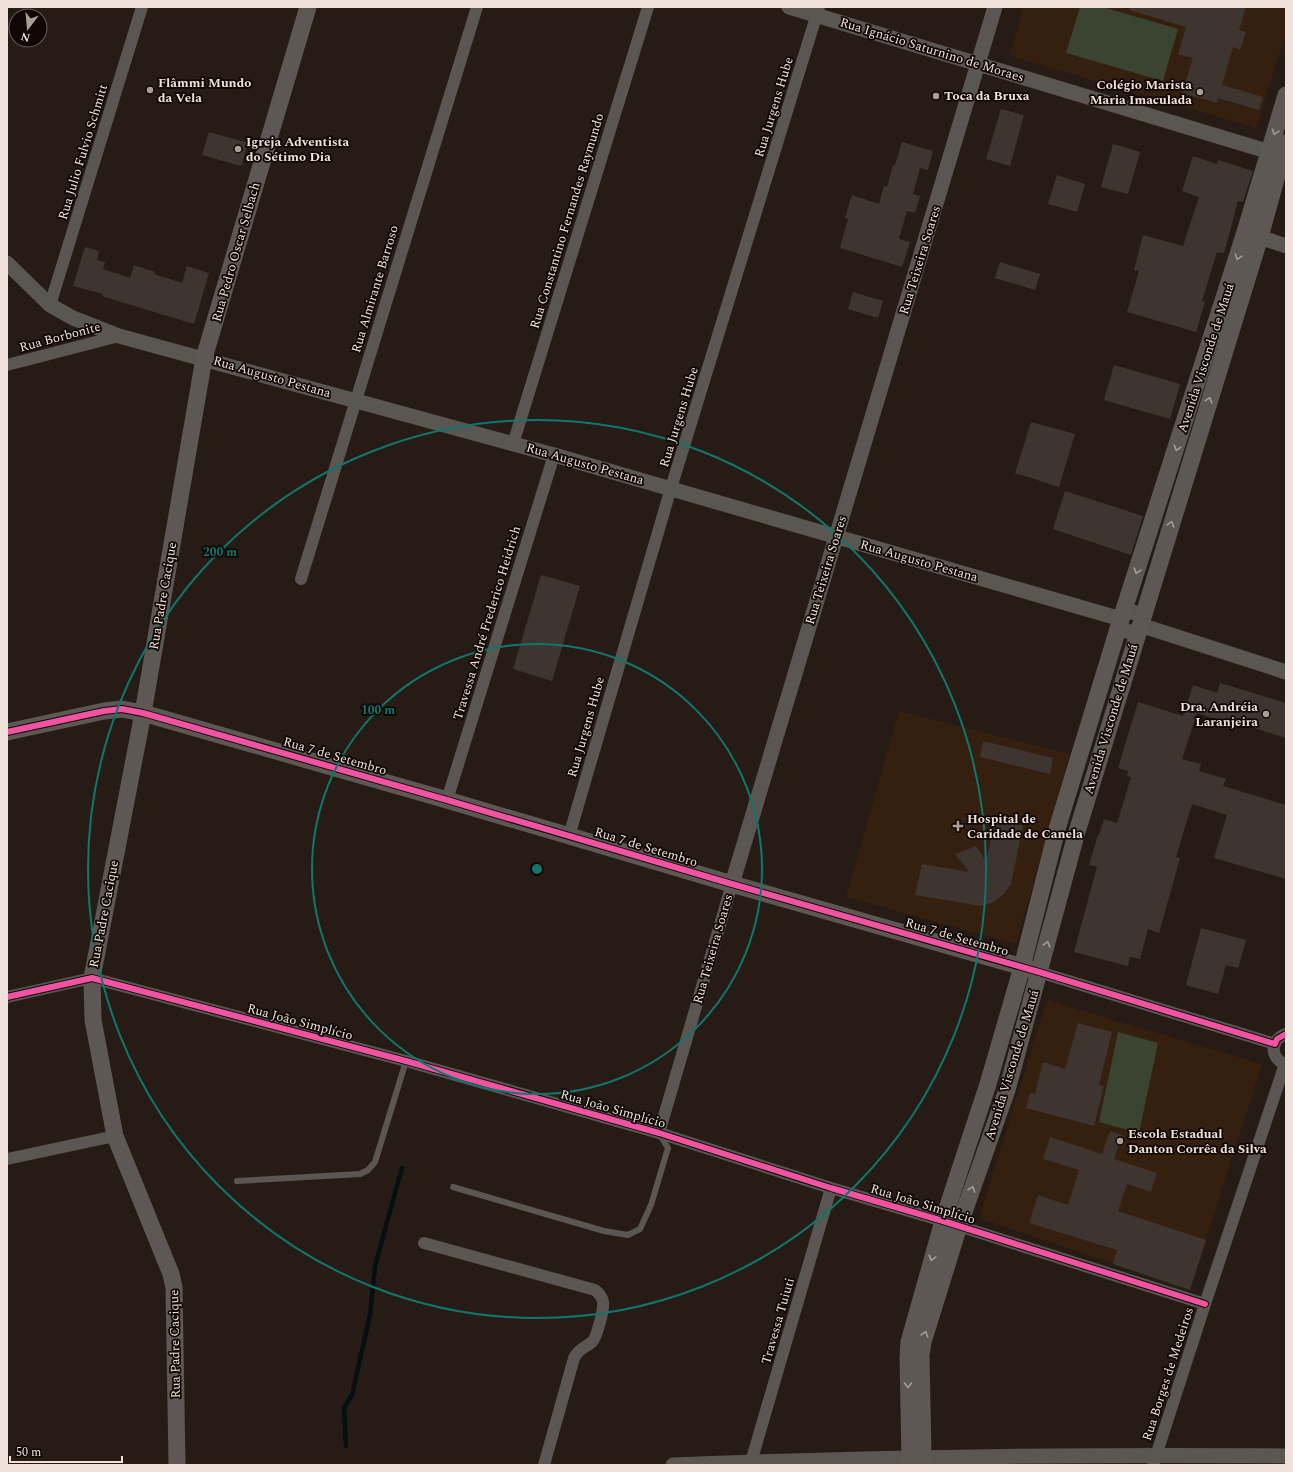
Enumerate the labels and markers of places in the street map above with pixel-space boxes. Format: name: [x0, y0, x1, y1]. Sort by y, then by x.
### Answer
place label: Flâmmi Mundo da Vela: [158, 73, 251, 108]
place label: Colégio Marista Maria Imaculada: [1090, 75, 1192, 110]
marker: Flâmmi Mundo da Vela: [145, 85, 155, 95]
place label: Toca da Bruxa: [944, 86, 1030, 106]
marker: Colégio Marista Maria Imaculada: [1195, 87, 1205, 97]
marker: Toca da Bruxa: [931, 91, 941, 101]
place label: Igreja Adventista do Sétimo Dia: [246, 132, 350, 167]
marker: Igreja Adventista do Sétimo Dia: [233, 144, 243, 154]
place label: Dra. Andréia Laranjeira: [1180, 697, 1258, 732]
marker: Dra. Andréia Laranjeira: [1261, 709, 1271, 719]
place label: Hospital de Caridade de Canela: [967, 809, 1083, 844]
marker: Hospital de Caridade de Canela: [952, 820, 964, 832]
centre of rings: [530, 862, 544, 876]
place label: Escola Estadual Danton Corrêa da Silva: [1128, 1124, 1267, 1159]
marker: Escola Estadual Danton Corrêa da Silva: [1115, 1136, 1125, 1146]

